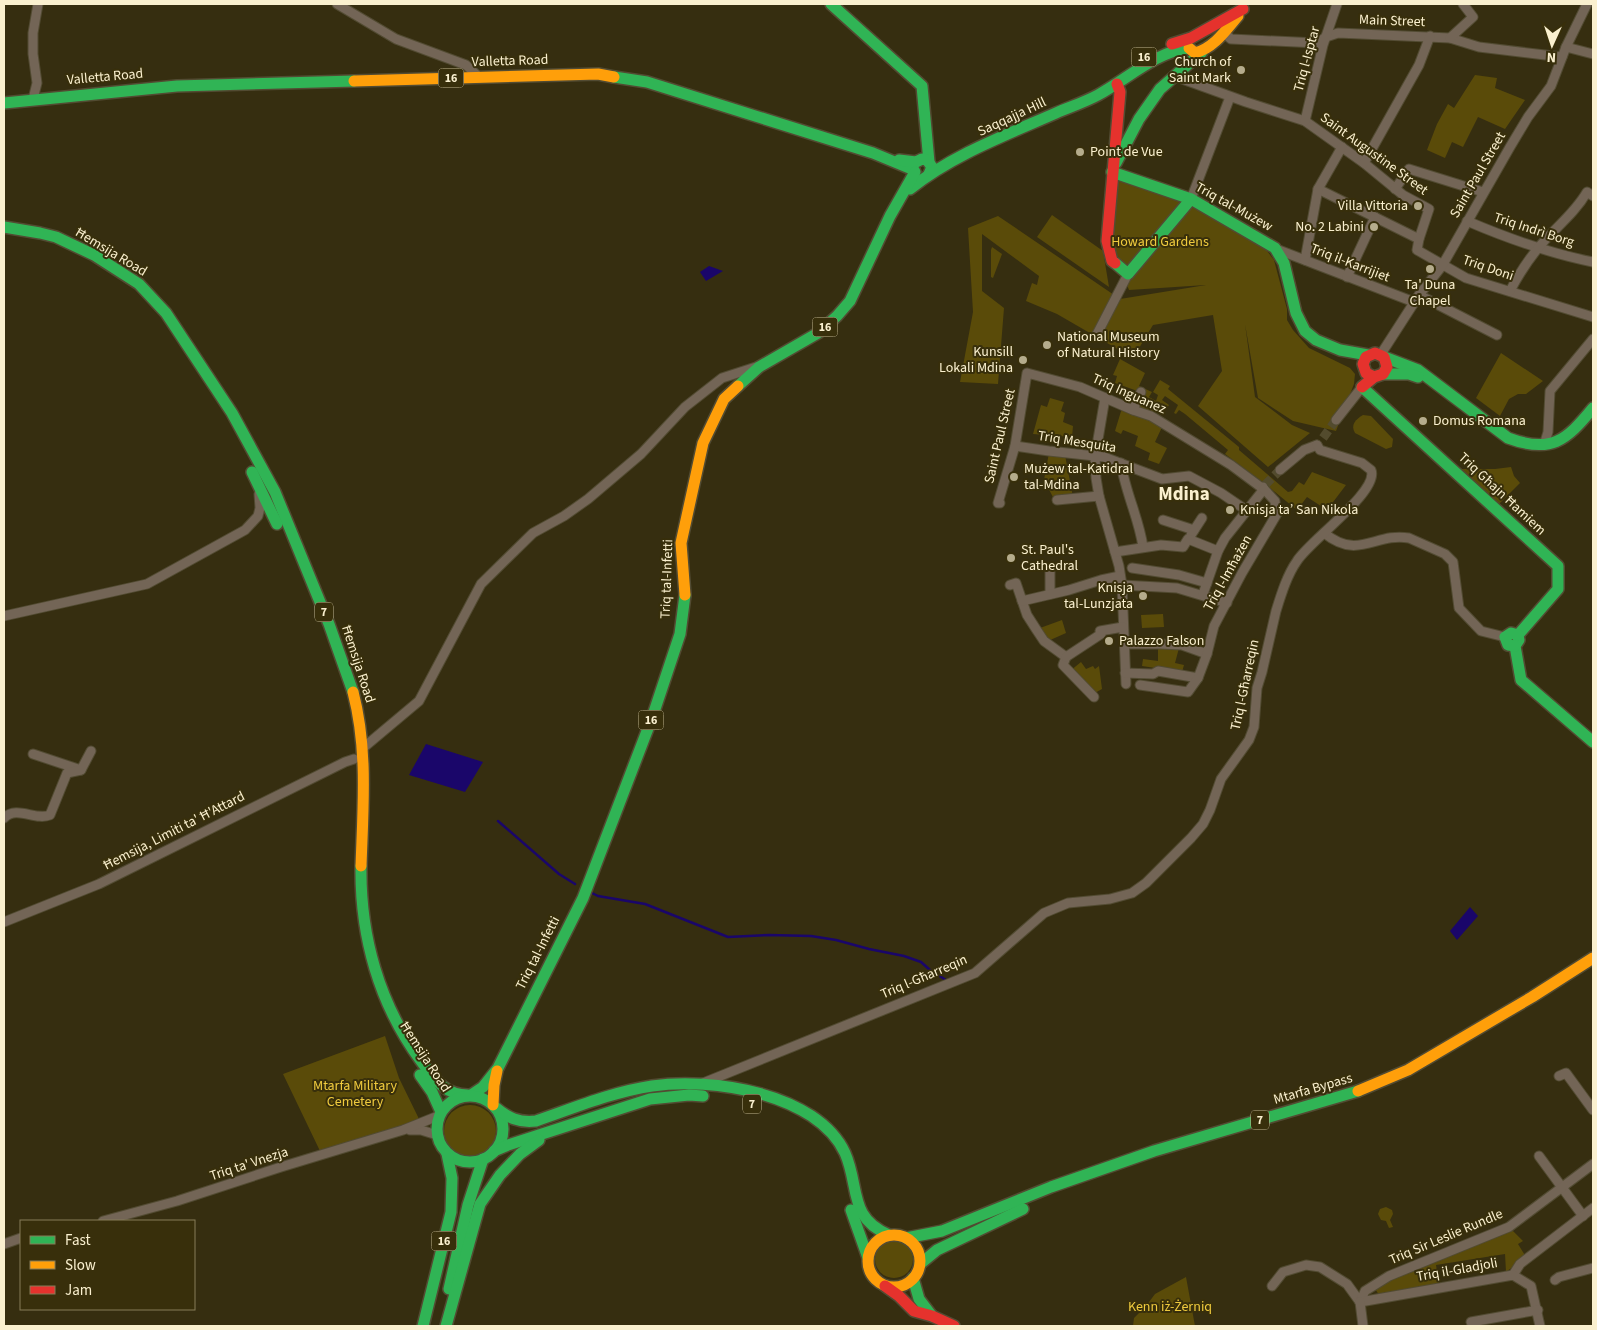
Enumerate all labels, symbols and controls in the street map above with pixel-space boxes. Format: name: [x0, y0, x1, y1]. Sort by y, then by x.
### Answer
street label: Main Street: [1359, 10, 1426, 32]
north arrow: [1527, 20, 1577, 70]
street label: Triq l-Isptar: [1289, 24, 1325, 94]
text: N: [1546, 47, 1557, 67]
road number: 16: [1132, 48, 1156, 66]
street label: Valletta Road: [471, 50, 549, 72]
place label: Church of Saint Mark: [1169, 52, 1232, 88]
street label: Valletta Road: [66, 64, 144, 90]
marker: Church of Saint Mark: [1235, 64, 1247, 76]
road number: 16: [438, 68, 464, 88]
street label: Saqqajja Hill: [974, 92, 1050, 142]
street label: Saint Augustine Street: [1316, 108, 1432, 200]
street label: Saint Paul Street: [1445, 128, 1511, 222]
place label: Point de Vue: [1090, 142, 1163, 162]
marker: Point de Vue: [1074, 146, 1086, 158]
street label: Triq tal-Mużew: [1192, 177, 1276, 237]
place label: Villa Vittoria: [1338, 196, 1408, 216]
marker: Villa Vittoria: [1412, 200, 1424, 212]
street label: Triq Indrì Borg: [1491, 208, 1577, 252]
place label: No. 2 Labini: [1295, 217, 1364, 237]
marker: No. 2 Labini: [1368, 221, 1380, 233]
street label: Ħemsija Road: [71, 223, 151, 281]
park label: Howard Gardens: [1111, 232, 1209, 252]
street label: Triq il-Karrijiet: [1307, 239, 1393, 287]
street label: Triq Doni: [1460, 250, 1516, 286]
marker: Ta' Duna Chapel: [1424, 263, 1436, 275]
place label: Ta' Duna Chapel: [1405, 275, 1455, 311]
road number: 16: [812, 318, 838, 337]
place label: National Museum of Natural History: [1057, 327, 1160, 363]
marker: National Museum of Natural History: [1041, 339, 1053, 351]
place label: Kunsill Lokali Mdina: [939, 342, 1013, 378]
marker: Kunsill Lokali Mdina: [1017, 354, 1029, 366]
street label: Triq Inguanez: [1089, 369, 1169, 419]
street label: Saint Paul Street: [979, 386, 1021, 485]
place label: Domus Romana: [1433, 411, 1526, 431]
marker: Domus Romana: [1417, 415, 1429, 427]
street label: Triq Mesquita: [1036, 426, 1118, 458]
street label: Triq Għajn Ħamiem: [1454, 448, 1550, 540]
place label: Mużew tal-Katidral tal-Mdina: [1024, 459, 1133, 495]
marker: Mużew tal-Katidral tal-Mdina: [1008, 471, 1020, 483]
district label: Mdina: [1158, 481, 1210, 508]
place label: Knisja ta’ San Nikola: [1240, 500, 1358, 520]
marker: Knisja ta’ San Nikola: [1224, 504, 1236, 516]
street label: Triq l-Imħażen: [1199, 531, 1257, 615]
street label: Triq tal-Infetti: [656, 539, 678, 619]
place label: St. Paul's Cathedral: [1021, 540, 1079, 576]
marker: St. Paul's Cathedral: [1005, 552, 1017, 564]
place label: Knisja tal-Lunzjata: [1064, 578, 1133, 614]
marker: Knisja tal-Lunzjata: [1137, 590, 1149, 602]
road number: 7: [315, 602, 333, 622]
street label: Ħemsija Road: [336, 622, 380, 706]
place label: Palazzo Falson: [1119, 631, 1204, 651]
marker: Palazzo Falson: [1103, 635, 1115, 647]
street label: Triq l-Għarreqin: [1226, 638, 1264, 732]
road number: 16: [638, 710, 664, 730]
street label: Ħemsija, Limiti ta' Ħ'Attard: [100, 787, 248, 875]
street label: Triq tal-Infetti: [511, 913, 565, 993]
street label: Triq l-Għarreqin: [877, 950, 971, 1004]
street label: Ħemsija Road: [395, 1018, 455, 1096]
street label: Mtarfa Bypass: [1271, 1068, 1355, 1110]
park label: Mtarfa Military Cemetery: [313, 1076, 397, 1112]
road number: 7: [743, 1094, 761, 1114]
road number: 7: [1251, 1110, 1269, 1130]
street label: Triq ta' Vnezja: [207, 1142, 291, 1186]
street label: Triq Sir Leslie Rundle: [1386, 1204, 1506, 1270]
legend: [20, 1220, 195, 1310]
text: Fast: [65, 1230, 91, 1251]
road number: 16: [432, 1232, 456, 1250]
street label: Triq il-Gladjoli: [1415, 1253, 1499, 1287]
text: Slow: [65, 1255, 96, 1276]
text: Jam: [65, 1280, 92, 1301]
park label: Kenn iż-Żerniq: [1128, 1297, 1212, 1317]

